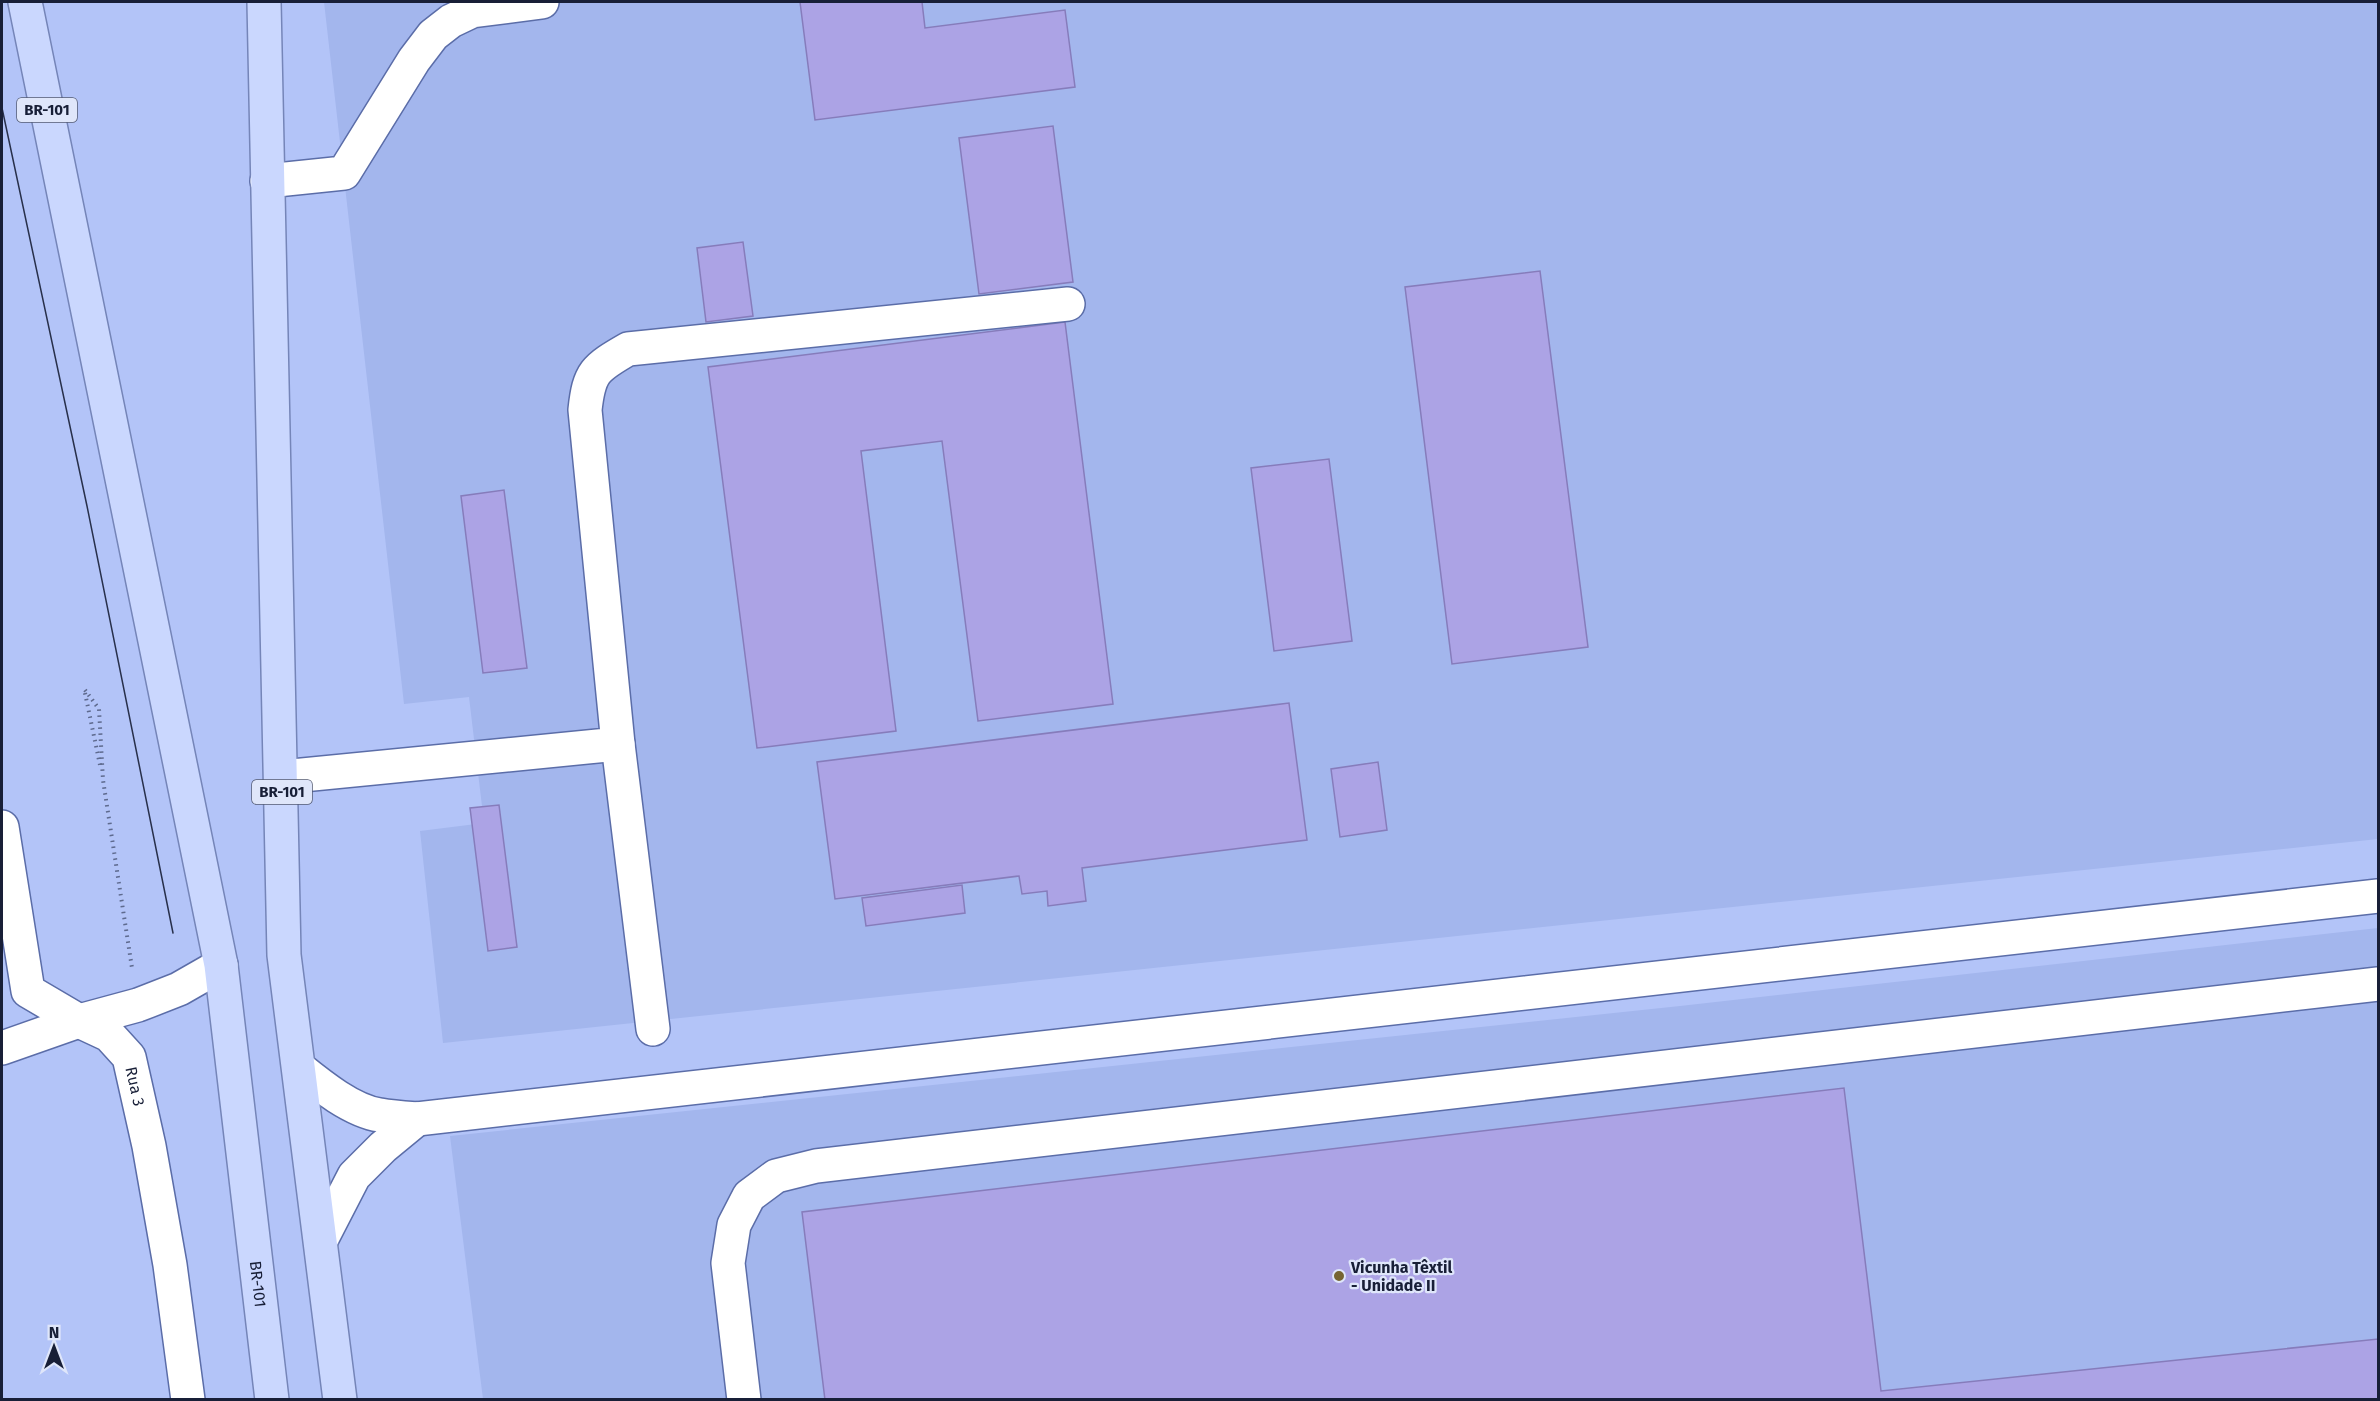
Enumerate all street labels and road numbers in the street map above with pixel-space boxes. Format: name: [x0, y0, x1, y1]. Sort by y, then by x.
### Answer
road number: BR-101: [17, 98, 77, 122]
road number: BR-101: [252, 780, 312, 804]
street label: Rua 3: [121, 1065, 149, 1108]
street label: BR-101: [246, 1260, 270, 1308]

